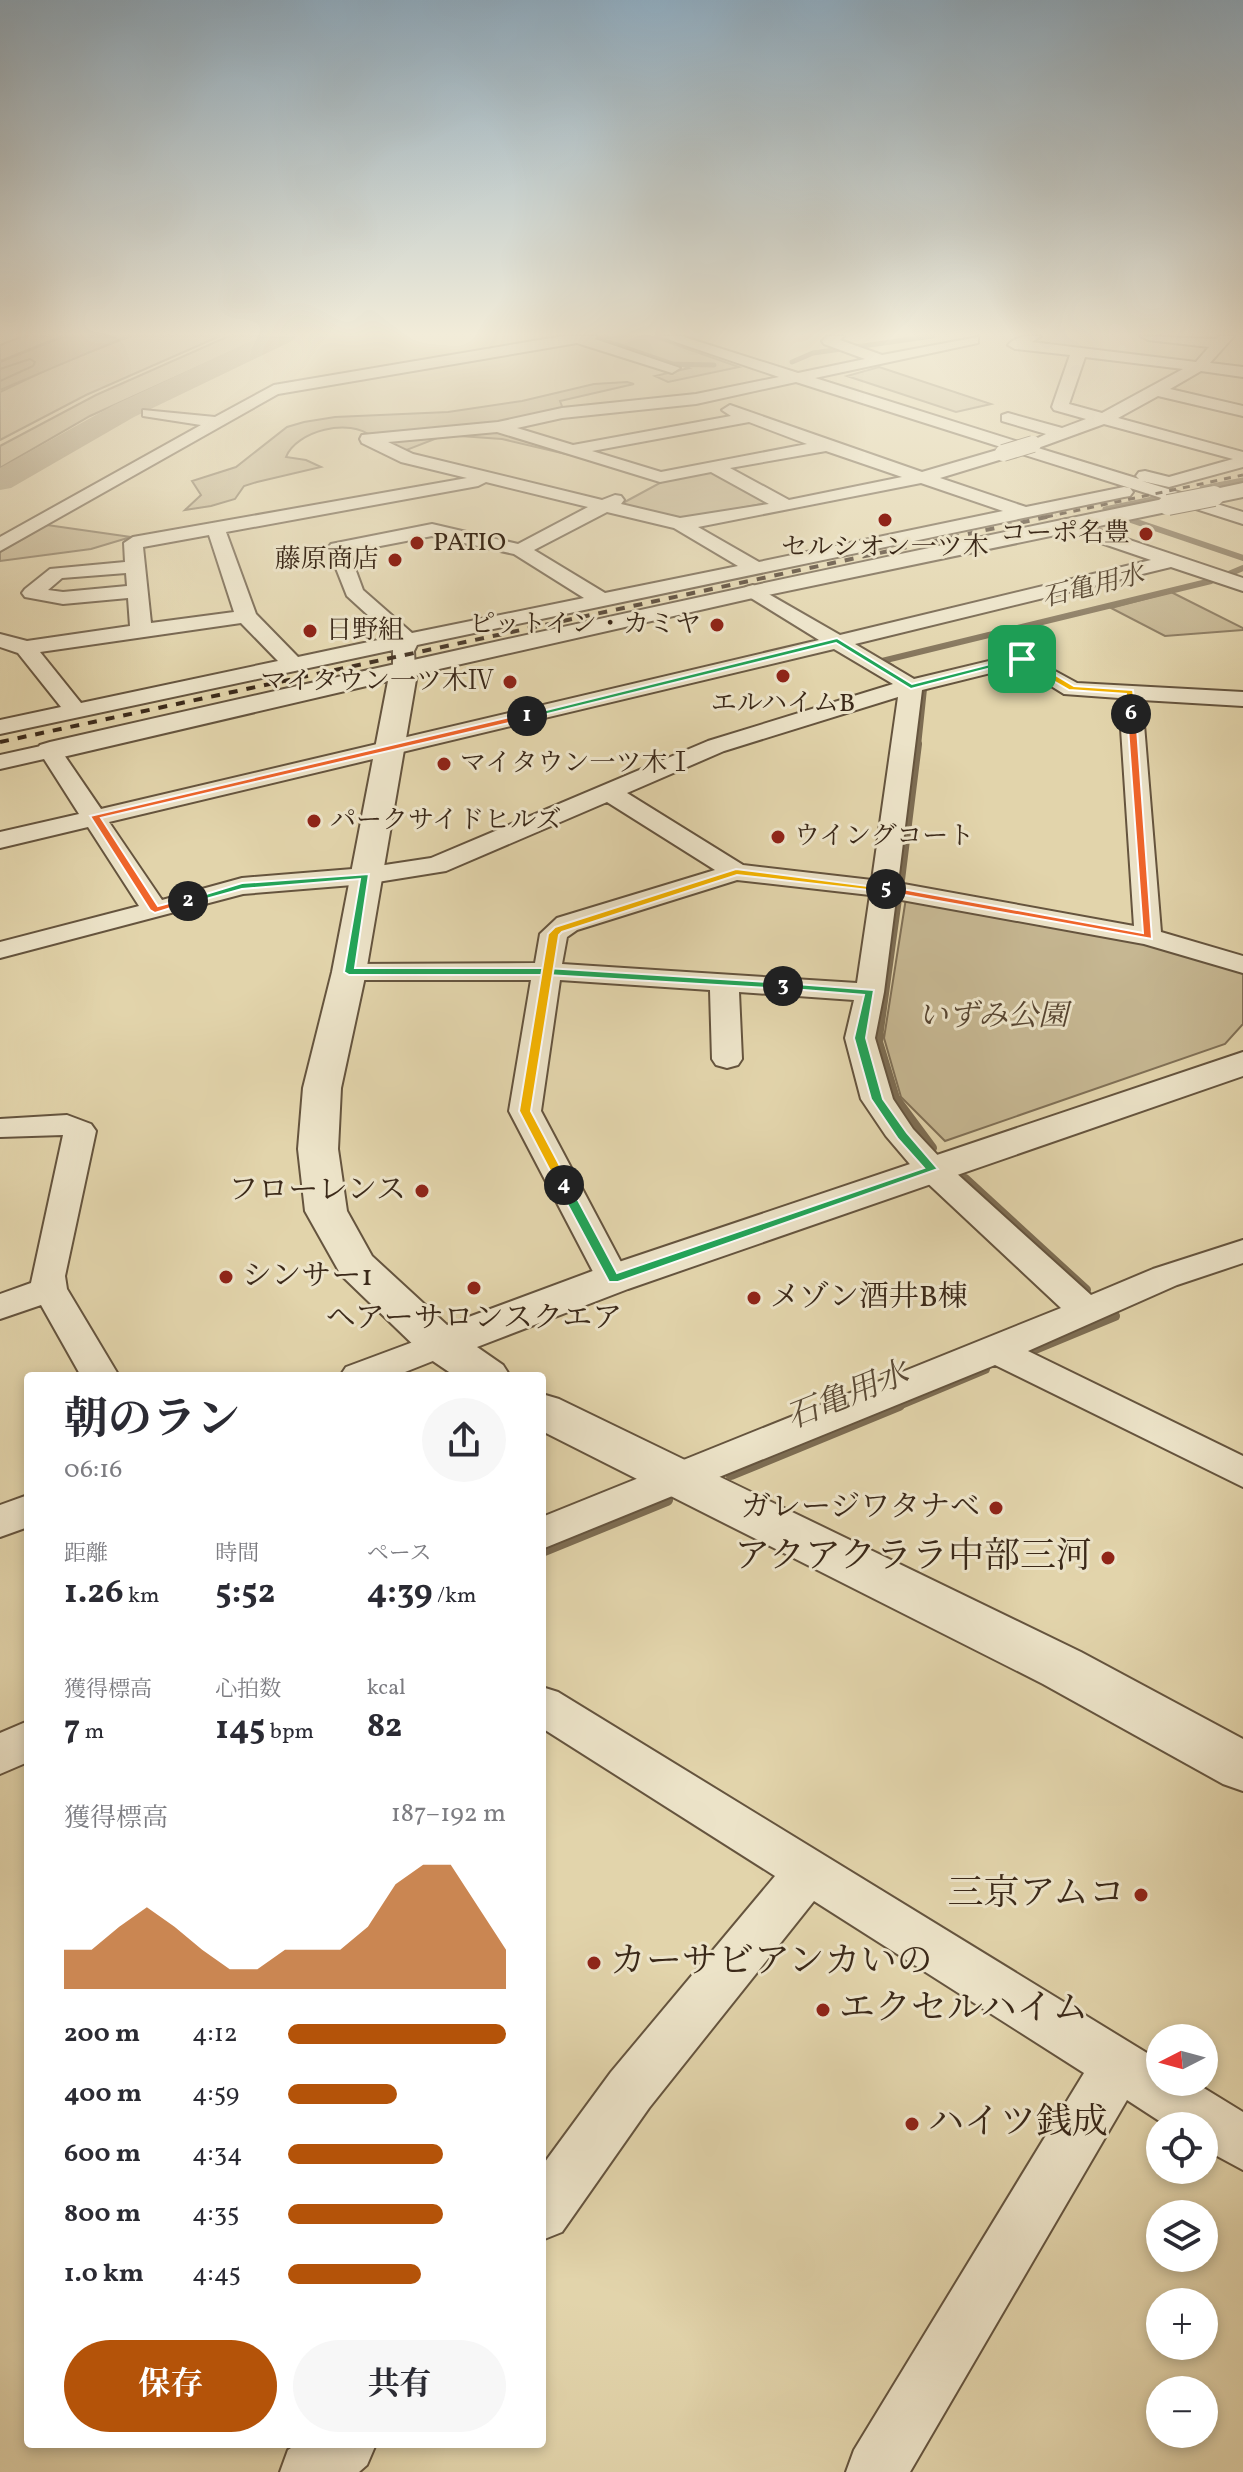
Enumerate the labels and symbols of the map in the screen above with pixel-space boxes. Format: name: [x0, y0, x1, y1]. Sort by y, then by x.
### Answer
marker: セルシオン一ツ木: [876, 511, 894, 529]
place label: コーポ名豊: [1000, 516, 1130, 552]
place label: PATIO: [433, 525, 506, 561]
marker: コーポ名豊: [1137, 525, 1155, 543]
place label: セルシオン一ツ木: [781, 530, 989, 566]
marker: PATIO: [408, 534, 426, 552]
place label: 藤原商店: [275, 542, 379, 578]
marker: 藤原商店: [386, 551, 404, 569]
water label: 石亀用水: [1038, 556, 1151, 617]
place label: ピットイン・カミヤ: [469, 607, 701, 643]
place label: 日野組: [326, 613, 404, 649]
marker: ピットイン・カミヤ: [708, 616, 726, 634]
marker: 日野組: [301, 622, 319, 640]
pin: [988, 625, 1056, 693]
place label: マイタウン一ツ木Ⅳ: [261, 664, 494, 700]
marker: エルハイムB: [774, 667, 792, 685]
marker: マイタウン一ツ木Ⅳ: [501, 673, 519, 691]
place label: エルハイムB: [711, 686, 855, 722]
pin: 6: [1111, 694, 1151, 734]
pin: 1: [507, 696, 547, 736]
place label: マイタウン一ツ木Ⅰ: [460, 746, 693, 782]
marker: マイタウン一ツ木Ⅰ: [435, 755, 453, 773]
place label: パークサイドヒルズ: [330, 803, 561, 839]
marker: パークサイドヒルズ: [305, 812, 323, 830]
place label: ウイングコート: [794, 819, 974, 855]
marker: ウイングコート: [769, 828, 787, 846]
pin: 5: [866, 869, 906, 909]
pin: 2: [168, 881, 208, 921]
pin: 3: [763, 966, 803, 1006]
park label: いずみ公園: [918, 996, 1073, 1038]
pin: 4: [544, 1165, 584, 1205]
place label: フローレンス: [228, 1170, 406, 1212]
marker: フローレンス: [413, 1182, 431, 1200]
place label: シンサー1: [242, 1256, 373, 1298]
marker: シンサー1: [217, 1268, 235, 1286]
place label: メゾン酒井B棟: [770, 1277, 968, 1319]
marker: ヘアーサロンスクエア: [465, 1279, 483, 1297]
marker: メゾン酒井B棟: [745, 1289, 763, 1307]
place label: ヘアーサロンスクエア: [326, 1298, 622, 1340]
water label: 石亀用水: [780, 1352, 918, 1441]
place label: ガレージワタナベ: [741, 1487, 980, 1529]
marker: ガレージワタナベ: [987, 1499, 1005, 1517]
place label: アクアクララ中部三河: [734, 1533, 1092, 1583]
marker: アクアクララ中部三河: [1099, 1549, 1117, 1567]
place label: 三京アムコ: [948, 1870, 1125, 1920]
marker: 三京アムコ: [1132, 1886, 1150, 1904]
place label: カーサビアンカいの: [610, 1938, 933, 1988]
marker: カーサビアンカいの: [585, 1954, 603, 1972]
place label: エクセルハイム: [839, 1985, 1088, 2035]
marker: エクセルハイム: [814, 2001, 832, 2019]
north arrow: [1146, 2024, 1218, 2096]
place label: ハイツ銭成: [928, 2099, 1108, 2149]
marker: ハイツ銭成: [903, 2115, 921, 2133]

